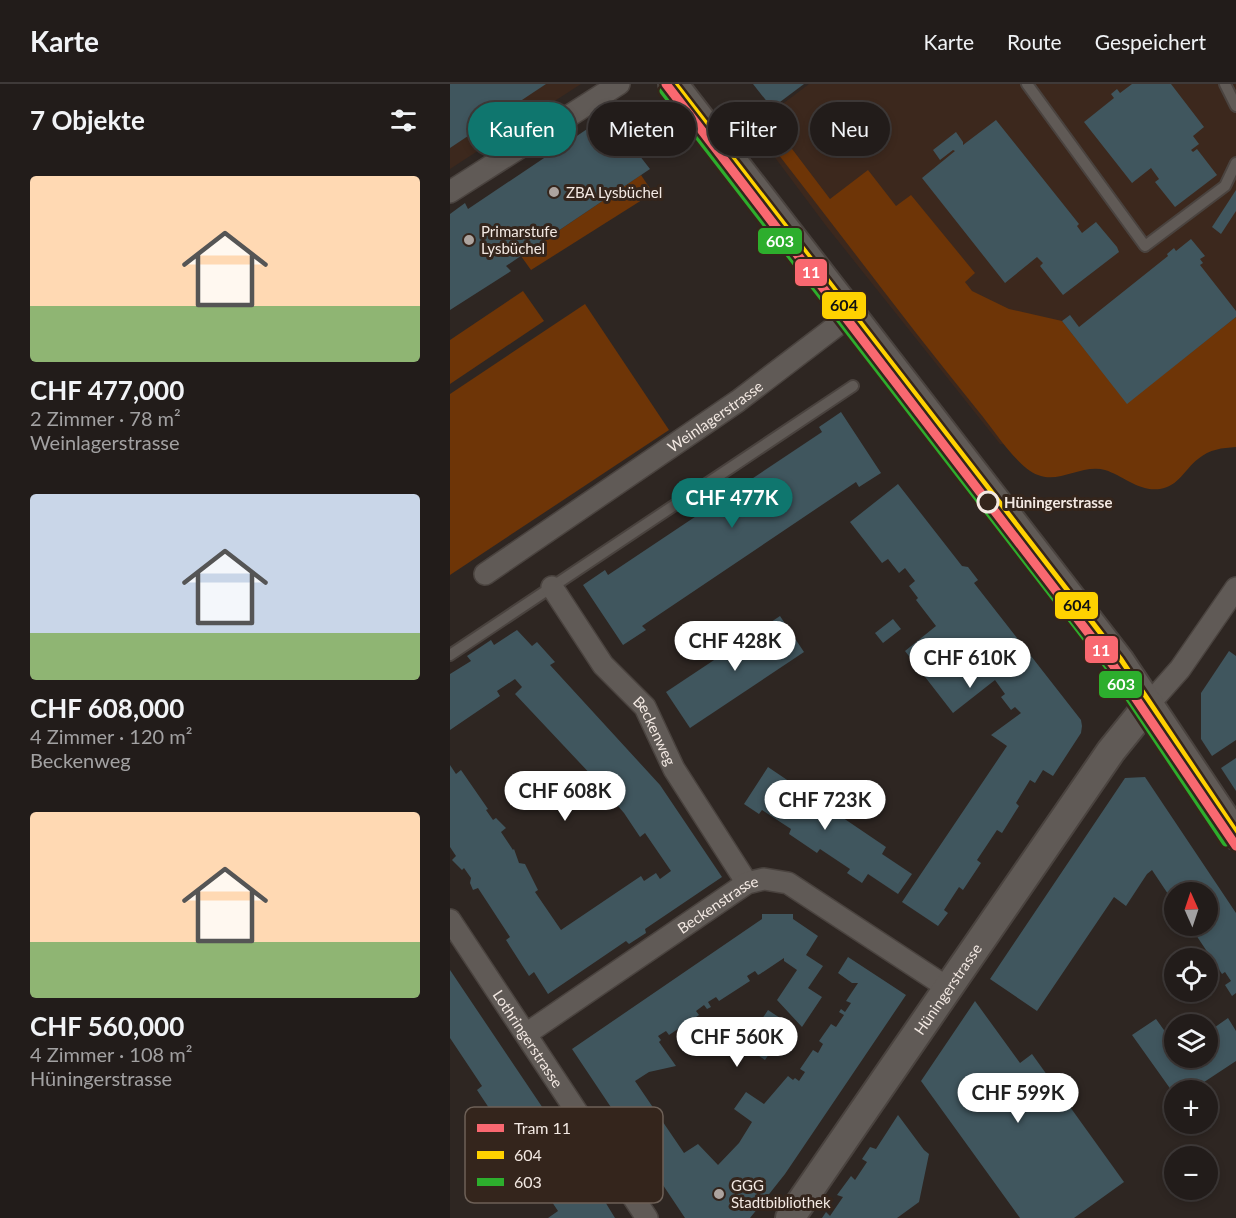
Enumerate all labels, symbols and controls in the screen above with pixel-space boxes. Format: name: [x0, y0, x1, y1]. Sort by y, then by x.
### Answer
text: Karte: [30, 24, 99, 58]
text: Karte: [924, 29, 974, 54]
text: Route: [1007, 29, 1062, 54]
text: Gespeichert: [1095, 29, 1206, 54]
chip: Kaufen: [468, 102, 576, 156]
chip: Mieten: [588, 102, 696, 156]
chip: Filter: [708, 102, 798, 156]
chip: Neu: [810, 102, 890, 156]
text: 7 Objekte: [30, 104, 145, 136]
icon: filters: [387, 104, 420, 137]
place label: ZBA Lysbüchel: [566, 183, 662, 201]
marker: ZBA Lysbüchel: [547, 185, 561, 199]
icon: home: [171, 215, 279, 323]
place label: Primarstufe Lysbüchel: [481, 222, 557, 257]
line badge: 603: [757, 227, 803, 255]
text: 603: [766, 231, 794, 250]
marker: Primarstufe Lysbüchel: [462, 233, 476, 247]
line badge: 11: [794, 258, 828, 287]
text: 11: [802, 262, 820, 281]
line badge: 604: [821, 291, 867, 320]
text: 604: [830, 295, 858, 314]
text: CHF 477,000: [30, 374, 184, 406]
street label: Weinlagerstrasse: [664, 376, 766, 456]
text: 2 Zimmer · 78 m²: [30, 406, 181, 430]
text: Weinlagerstrasse: [30, 430, 180, 454]
pin: CHF 477K: [670, 478, 794, 529]
text: CHF 477K: [686, 485, 778, 509]
marker: Hüningerstrasse: [977, 491, 999, 513]
place label: Hüningerstrasse: [1004, 493, 1112, 511]
icon: home: [171, 533, 279, 641]
line badge: 604: [1054, 591, 1099, 620]
text: 604: [1063, 595, 1091, 614]
pin: CHF 428K: [673, 621, 797, 672]
text: CHF 428K: [689, 628, 781, 652]
line badge: 11: [1084, 635, 1119, 664]
pin: CHF 610K: [908, 638, 1032, 689]
text: 11: [1092, 640, 1110, 659]
text: CHF 610K: [924, 645, 1016, 669]
line badge: 603: [1098, 670, 1143, 699]
text: 603: [1107, 674, 1135, 693]
text: CHF 608,000: [30, 692, 184, 724]
street label: Beckenweg: [630, 692, 680, 768]
text: 4 Zimmer · 120 m²: [30, 724, 192, 748]
text: Beckenweg: [30, 748, 131, 772]
pin: CHF 608K: [503, 771, 627, 822]
text: CHF 608K: [519, 778, 611, 802]
pin: CHF 723K: [763, 780, 887, 831]
text: CHF 723K: [779, 787, 871, 811]
icon: home: [171, 851, 279, 959]
street label: Beckenstrasse: [674, 872, 760, 937]
north arrow: [1164, 882, 1218, 936]
map controls: [1164, 882, 1218, 1200]
street label: Hüningerstrasse: [910, 940, 985, 1038]
button: locate: [1164, 948, 1218, 1002]
street label: Lothringerstrasse: [490, 986, 567, 1091]
text: CHF 560,000: [30, 1010, 184, 1042]
button: layers: [1164, 1014, 1218, 1068]
pin: CHF 560K: [675, 1017, 799, 1068]
text: CHF 560K: [691, 1024, 783, 1048]
text: 4 Zimmer · 108 m²: [30, 1042, 192, 1066]
text: Hüningerstrasse: [30, 1066, 172, 1090]
pin: CHF 599K: [956, 1073, 1080, 1124]
text: CHF 599K: [972, 1080, 1064, 1104]
button: +: [1164, 1080, 1218, 1134]
legend: [465, 1107, 663, 1203]
text: Tram 11: [514, 1118, 571, 1137]
text: 604: [514, 1145, 542, 1164]
button: −: [1164, 1146, 1218, 1200]
text: 603: [514, 1172, 542, 1191]
place label: GGG Stadtbibliothek: [731, 1176, 831, 1211]
marker: GGG Stadtbibliothek: [712, 1187, 726, 1201]

